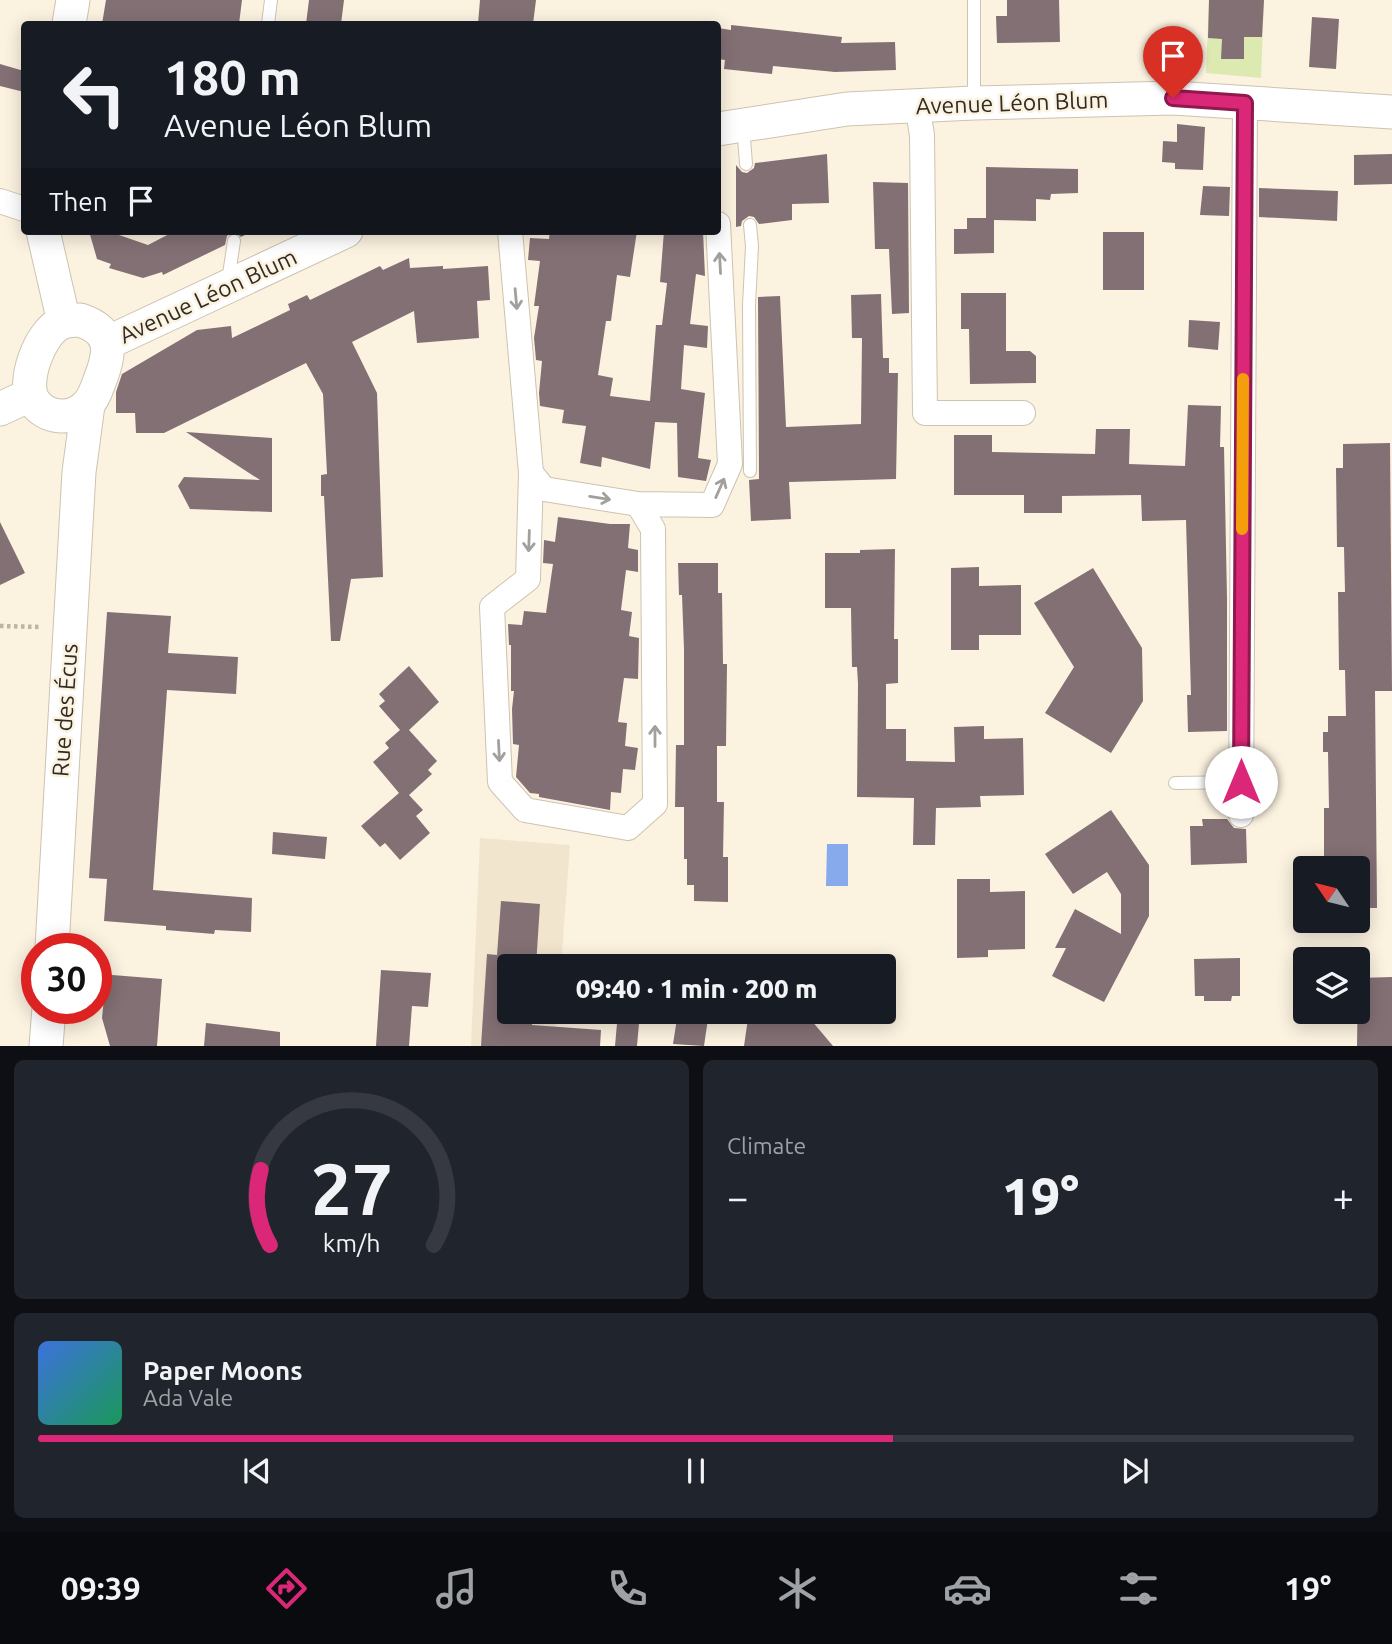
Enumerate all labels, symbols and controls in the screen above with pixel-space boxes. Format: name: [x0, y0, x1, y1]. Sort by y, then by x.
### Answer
pin: [1143, 26, 1203, 98]
icon: arrive: [1154, 37, 1192, 75]
icon: left: [49, 49, 140, 140]
text: 180 m: [164, 49, 301, 104]
street label: Avenue Léon Blum: [915, 87, 1109, 118]
text: Avenue Léon Blum: [164, 107, 432, 143]
icon: arrive: [122, 182, 160, 220]
text: Then: [49, 187, 108, 216]
street label: Avenue Léon Blum: [115, 244, 300, 348]
one-way arrow: [713, 252, 726, 275]
one-way arrow: [510, 287, 523, 310]
one-way arrow: [714, 478, 727, 499]
one-way arrow: [588, 492, 611, 505]
one-way arrow: [522, 529, 535, 552]
street label: Rue des Écus: [46, 642, 82, 777]
one-way arrow: [648, 724, 662, 747]
one-way arrow: [492, 739, 505, 762]
position arrow: [1204, 745, 1278, 819]
north arrow: [1293, 856, 1370, 933]
map controls: [1293, 856, 1370, 1024]
speed limit sign: 30: [21, 933, 112, 1024]
button: layers: [1293, 947, 1370, 1024]
text: 09:40 · 1 min · 200 m: [576, 974, 817, 1003]
text: Climate: [727, 1133, 806, 1158]
text: 27: [310, 1148, 393, 1230]
text: 19°: [1002, 1167, 1079, 1225]
text: −: [727, 1176, 748, 1218]
text: +: [1333, 1176, 1354, 1218]
text: km/h: [323, 1229, 380, 1257]
text: Paper Moons: [143, 1356, 302, 1385]
text: Ada Vale: [143, 1385, 233, 1410]
icon: previous: [238, 1452, 276, 1490]
icon: pause: [677, 1452, 715, 1490]
icon: next: [1116, 1452, 1154, 1490]
icon: directions: [262, 1564, 311, 1613]
icon: music: [432, 1564, 481, 1613]
icon: phone: [603, 1564, 652, 1613]
icon: climate: [773, 1564, 822, 1613]
icon: car: [943, 1564, 992, 1613]
icon: filters: [1114, 1564, 1163, 1613]
text: 09:39: [61, 1570, 141, 1606]
text: 19°: [1284, 1570, 1331, 1606]

